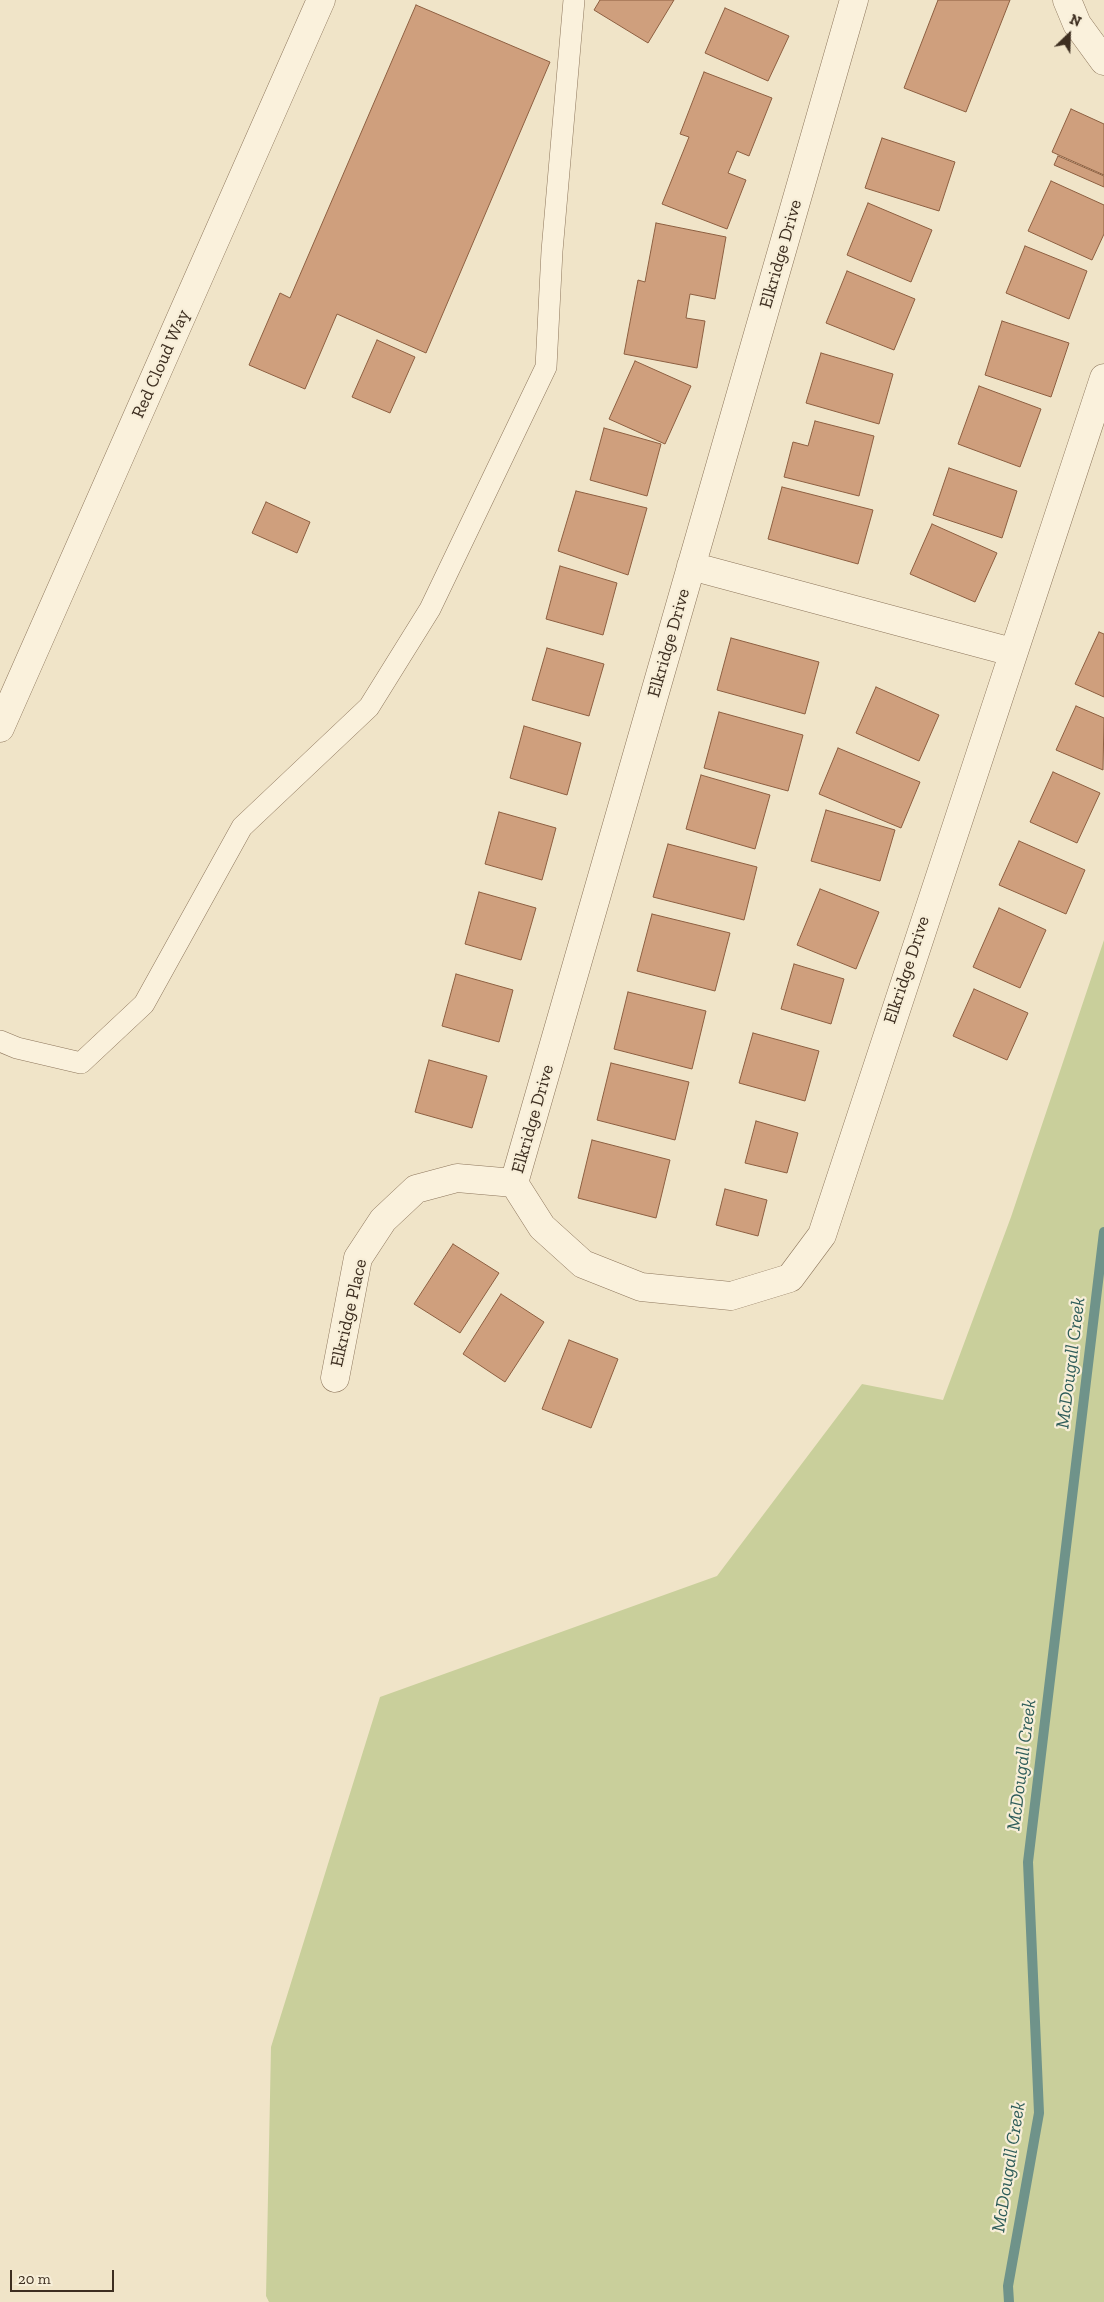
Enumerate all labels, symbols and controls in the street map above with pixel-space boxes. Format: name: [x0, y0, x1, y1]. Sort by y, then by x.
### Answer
north arrow: [1044, 10, 1094, 60]
text: N: [1067, 11, 1084, 31]
street label: Elkridge Drive: [755, 197, 807, 311]
street label: Red Cloud Way: [127, 306, 195, 422]
street label: Elkridge Drive: [643, 586, 695, 700]
street label: Elkridge Drive: [879, 913, 935, 1027]
street label: Elkridge Drive: [507, 1062, 559, 1176]
street label: Elkridge Place: [326, 1257, 372, 1369]
water label: McDougall Creek: [1052, 1296, 1090, 1430]
water label: McDougall Creek: [1003, 1698, 1041, 1832]
water label: McDougall Creek: [987, 2100, 1031, 2234]
scale bar: [12, 2260, 116, 2292]
text: 20 m: [18, 2270, 51, 2288]

